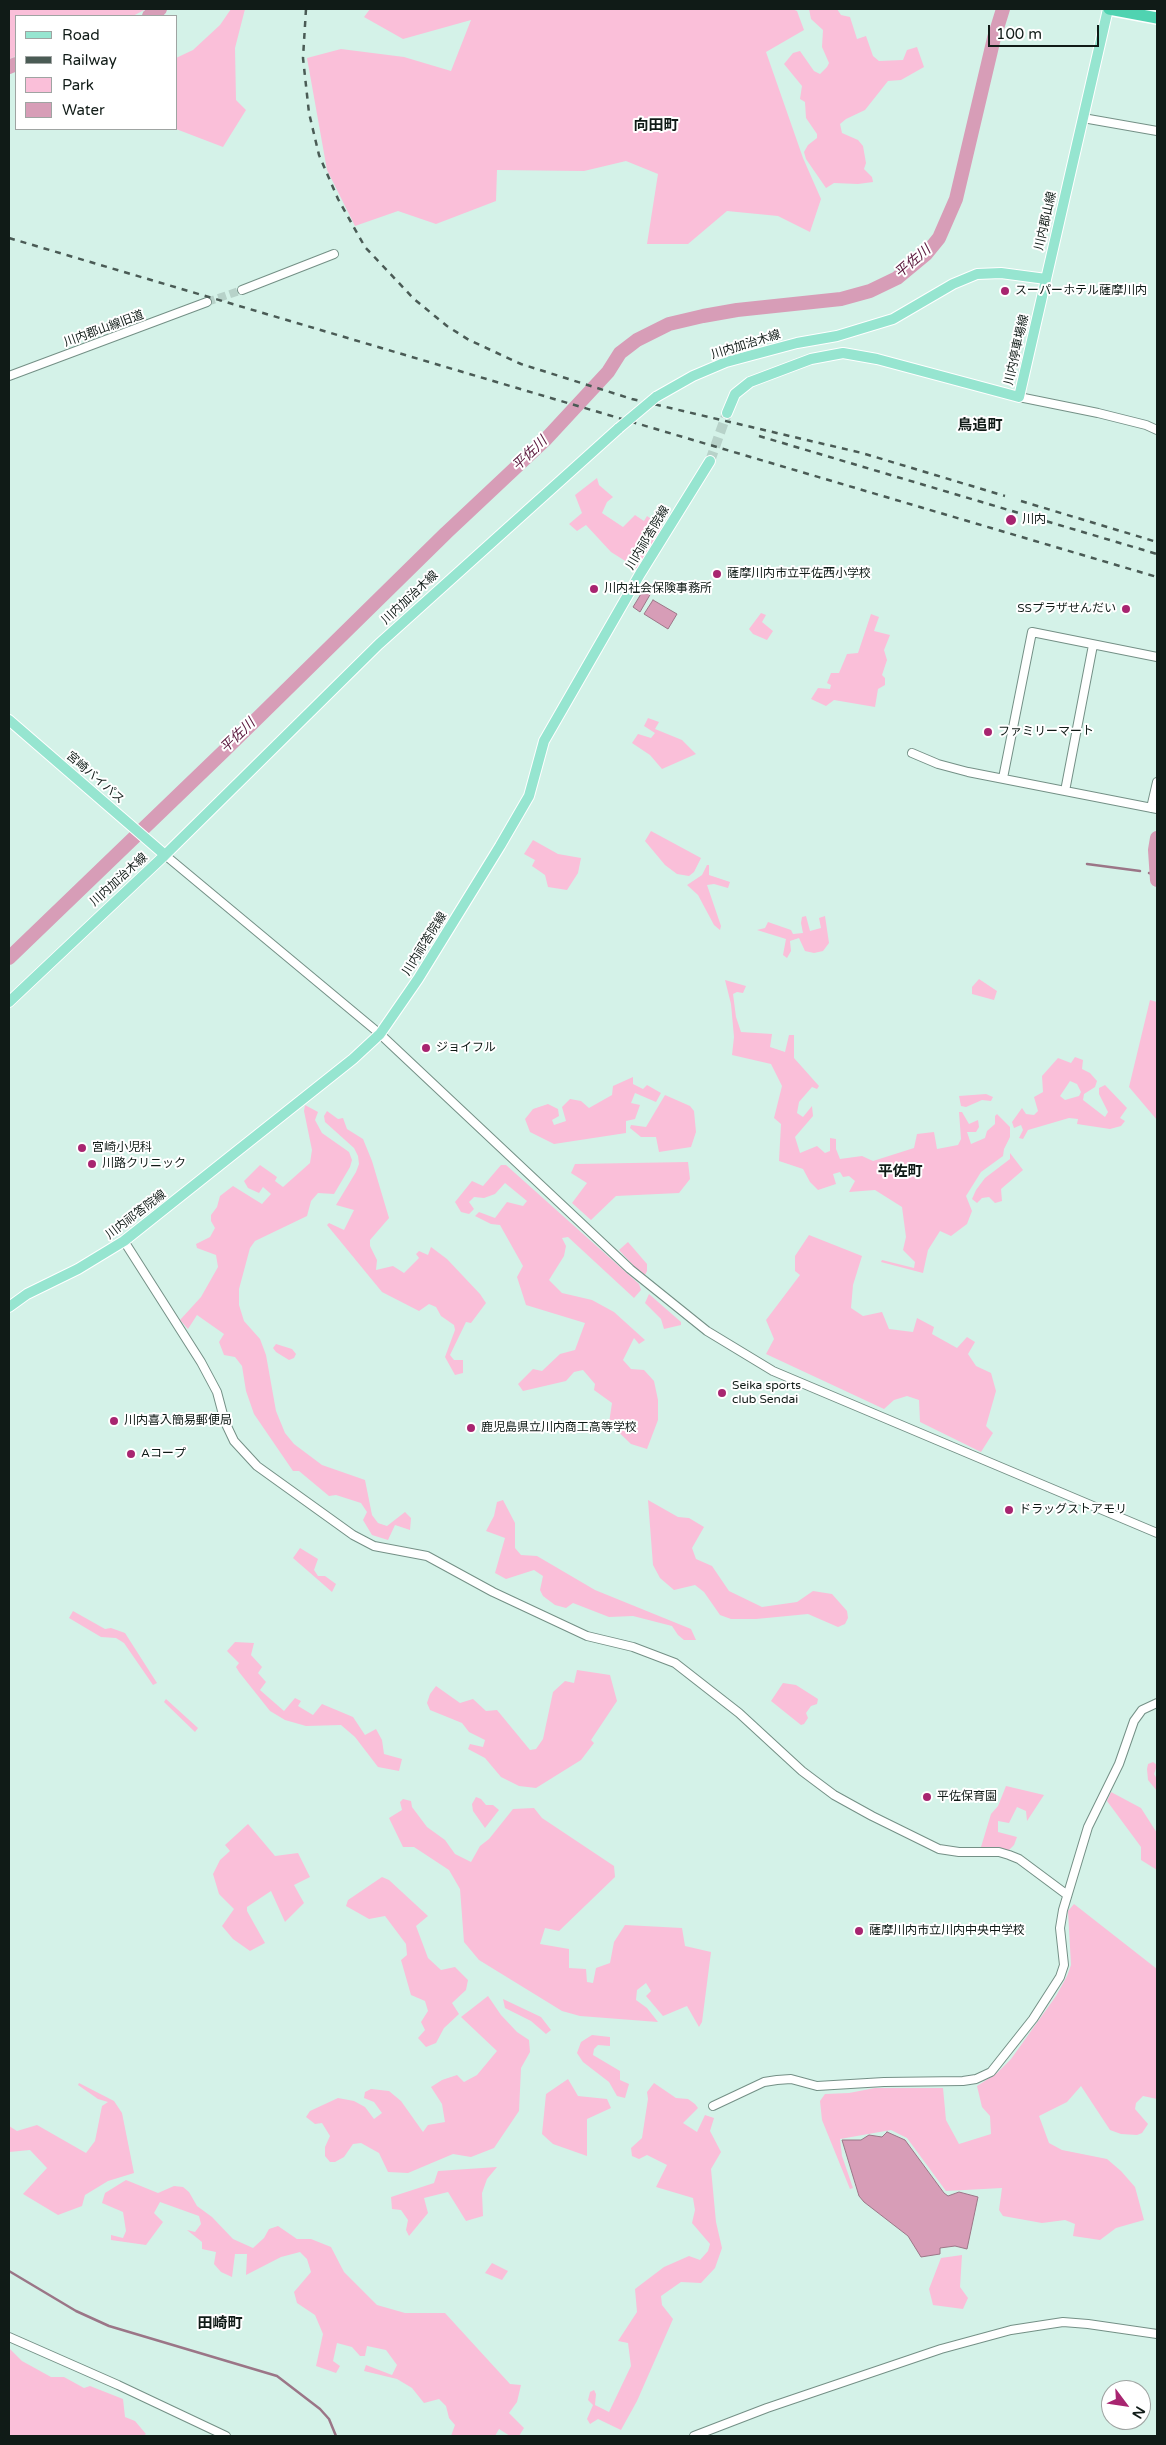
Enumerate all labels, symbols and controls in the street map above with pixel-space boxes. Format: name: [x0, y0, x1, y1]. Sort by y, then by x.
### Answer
legend: [15, 15, 178, 130]
scale bar: [991, 15, 1102, 47]
text: 100 m: [996, 25, 1042, 43]
text: Road: [62, 26, 100, 44]
text: Railway: [62, 51, 117, 69]
text: Park: [62, 76, 94, 94]
text: Water: [62, 101, 105, 119]
district label: 向田町: [634, 117, 678, 135]
street label: 川内郡山線: [1032, 190, 1060, 252]
water label: 平佐川: [892, 242, 934, 282]
place label: スーパーホテル薩摩川内: [1015, 284, 1147, 298]
marker: スーパーホテル薩摩川内: [999, 285, 1011, 297]
street label: 川内郡山線旧道: [62, 308, 146, 350]
street label: 川内停車場線: [1002, 313, 1032, 387]
street label: 川内加治木線: [709, 328, 783, 362]
district label: 鳥追町: [958, 417, 1002, 435]
water label: 平佐川: [509, 433, 551, 475]
street label: 川内祁答院線: [623, 503, 673, 573]
marker: 川内: [1004, 513, 1018, 527]
place label: 川内: [1022, 513, 1046, 527]
place label: 薩摩川内市立平佐西小学校: [727, 567, 871, 581]
street label: 川内加治木線: [379, 568, 441, 628]
marker: 薩摩川内市立平佐西小学校: [711, 568, 723, 580]
place label: 川内社会保険事務所: [604, 582, 712, 596]
marker: 川内社会保険事務所: [588, 583, 600, 595]
place label: SSプラザせんだい: [1017, 602, 1116, 616]
marker: SSプラザせんだい: [1120, 603, 1132, 615]
water label: 平佐川: [217, 715, 259, 757]
place label: ファミリーマート: [998, 725, 1094, 739]
marker: ファミリーマート: [982, 726, 994, 738]
street label: 宮崎バイパス: [63, 749, 127, 807]
street label: 川内加治木線: [87, 851, 151, 909]
street label: 川内祁答院線: [400, 910, 450, 978]
place label: ジョイフル: [436, 1041, 496, 1055]
marker: ジョイフル: [420, 1042, 432, 1054]
place label: 宮崎小児科: [92, 1141, 152, 1155]
marker: 宮崎小児科: [76, 1142, 88, 1154]
place label: 川路クリニック: [102, 1157, 186, 1171]
marker: 川路クリニック: [86, 1158, 98, 1170]
district label: 平佐町: [878, 1163, 922, 1181]
street label: 川内祁答院線: [103, 1188, 169, 1242]
place label: Seika sports club Sendai: [732, 1379, 801, 1407]
marker: Seika sports club Sendai: [716, 1387, 728, 1399]
place label: 川内喜入簡易郵便局: [124, 1414, 232, 1428]
marker: 川内喜入簡易郵便局: [108, 1415, 120, 1427]
place label: 鹿児島県立川内商工高等学校: [481, 1421, 637, 1435]
marker: 鹿児島県立川内商工高等学校: [465, 1422, 477, 1434]
place label: Aコープ: [141, 1447, 186, 1461]
marker: Aコープ: [125, 1448, 137, 1460]
place label: ドラッグストアモリ: [1019, 1503, 1127, 1517]
marker: ドラッグストアモリ: [1003, 1504, 1015, 1516]
place label: 平佐保育園: [937, 1790, 997, 1804]
marker: 平佐保育園: [921, 1791, 933, 1803]
place label: 薩摩川内市立川内中央中学校: [869, 1924, 1025, 1938]
marker: 薩摩川内市立川内中央中学校: [853, 1925, 865, 1937]
district label: 田崎町: [198, 2315, 242, 2333]
north arrow: [1101, 2380, 1151, 2430]
text: N: [1128, 2403, 1149, 2422]

